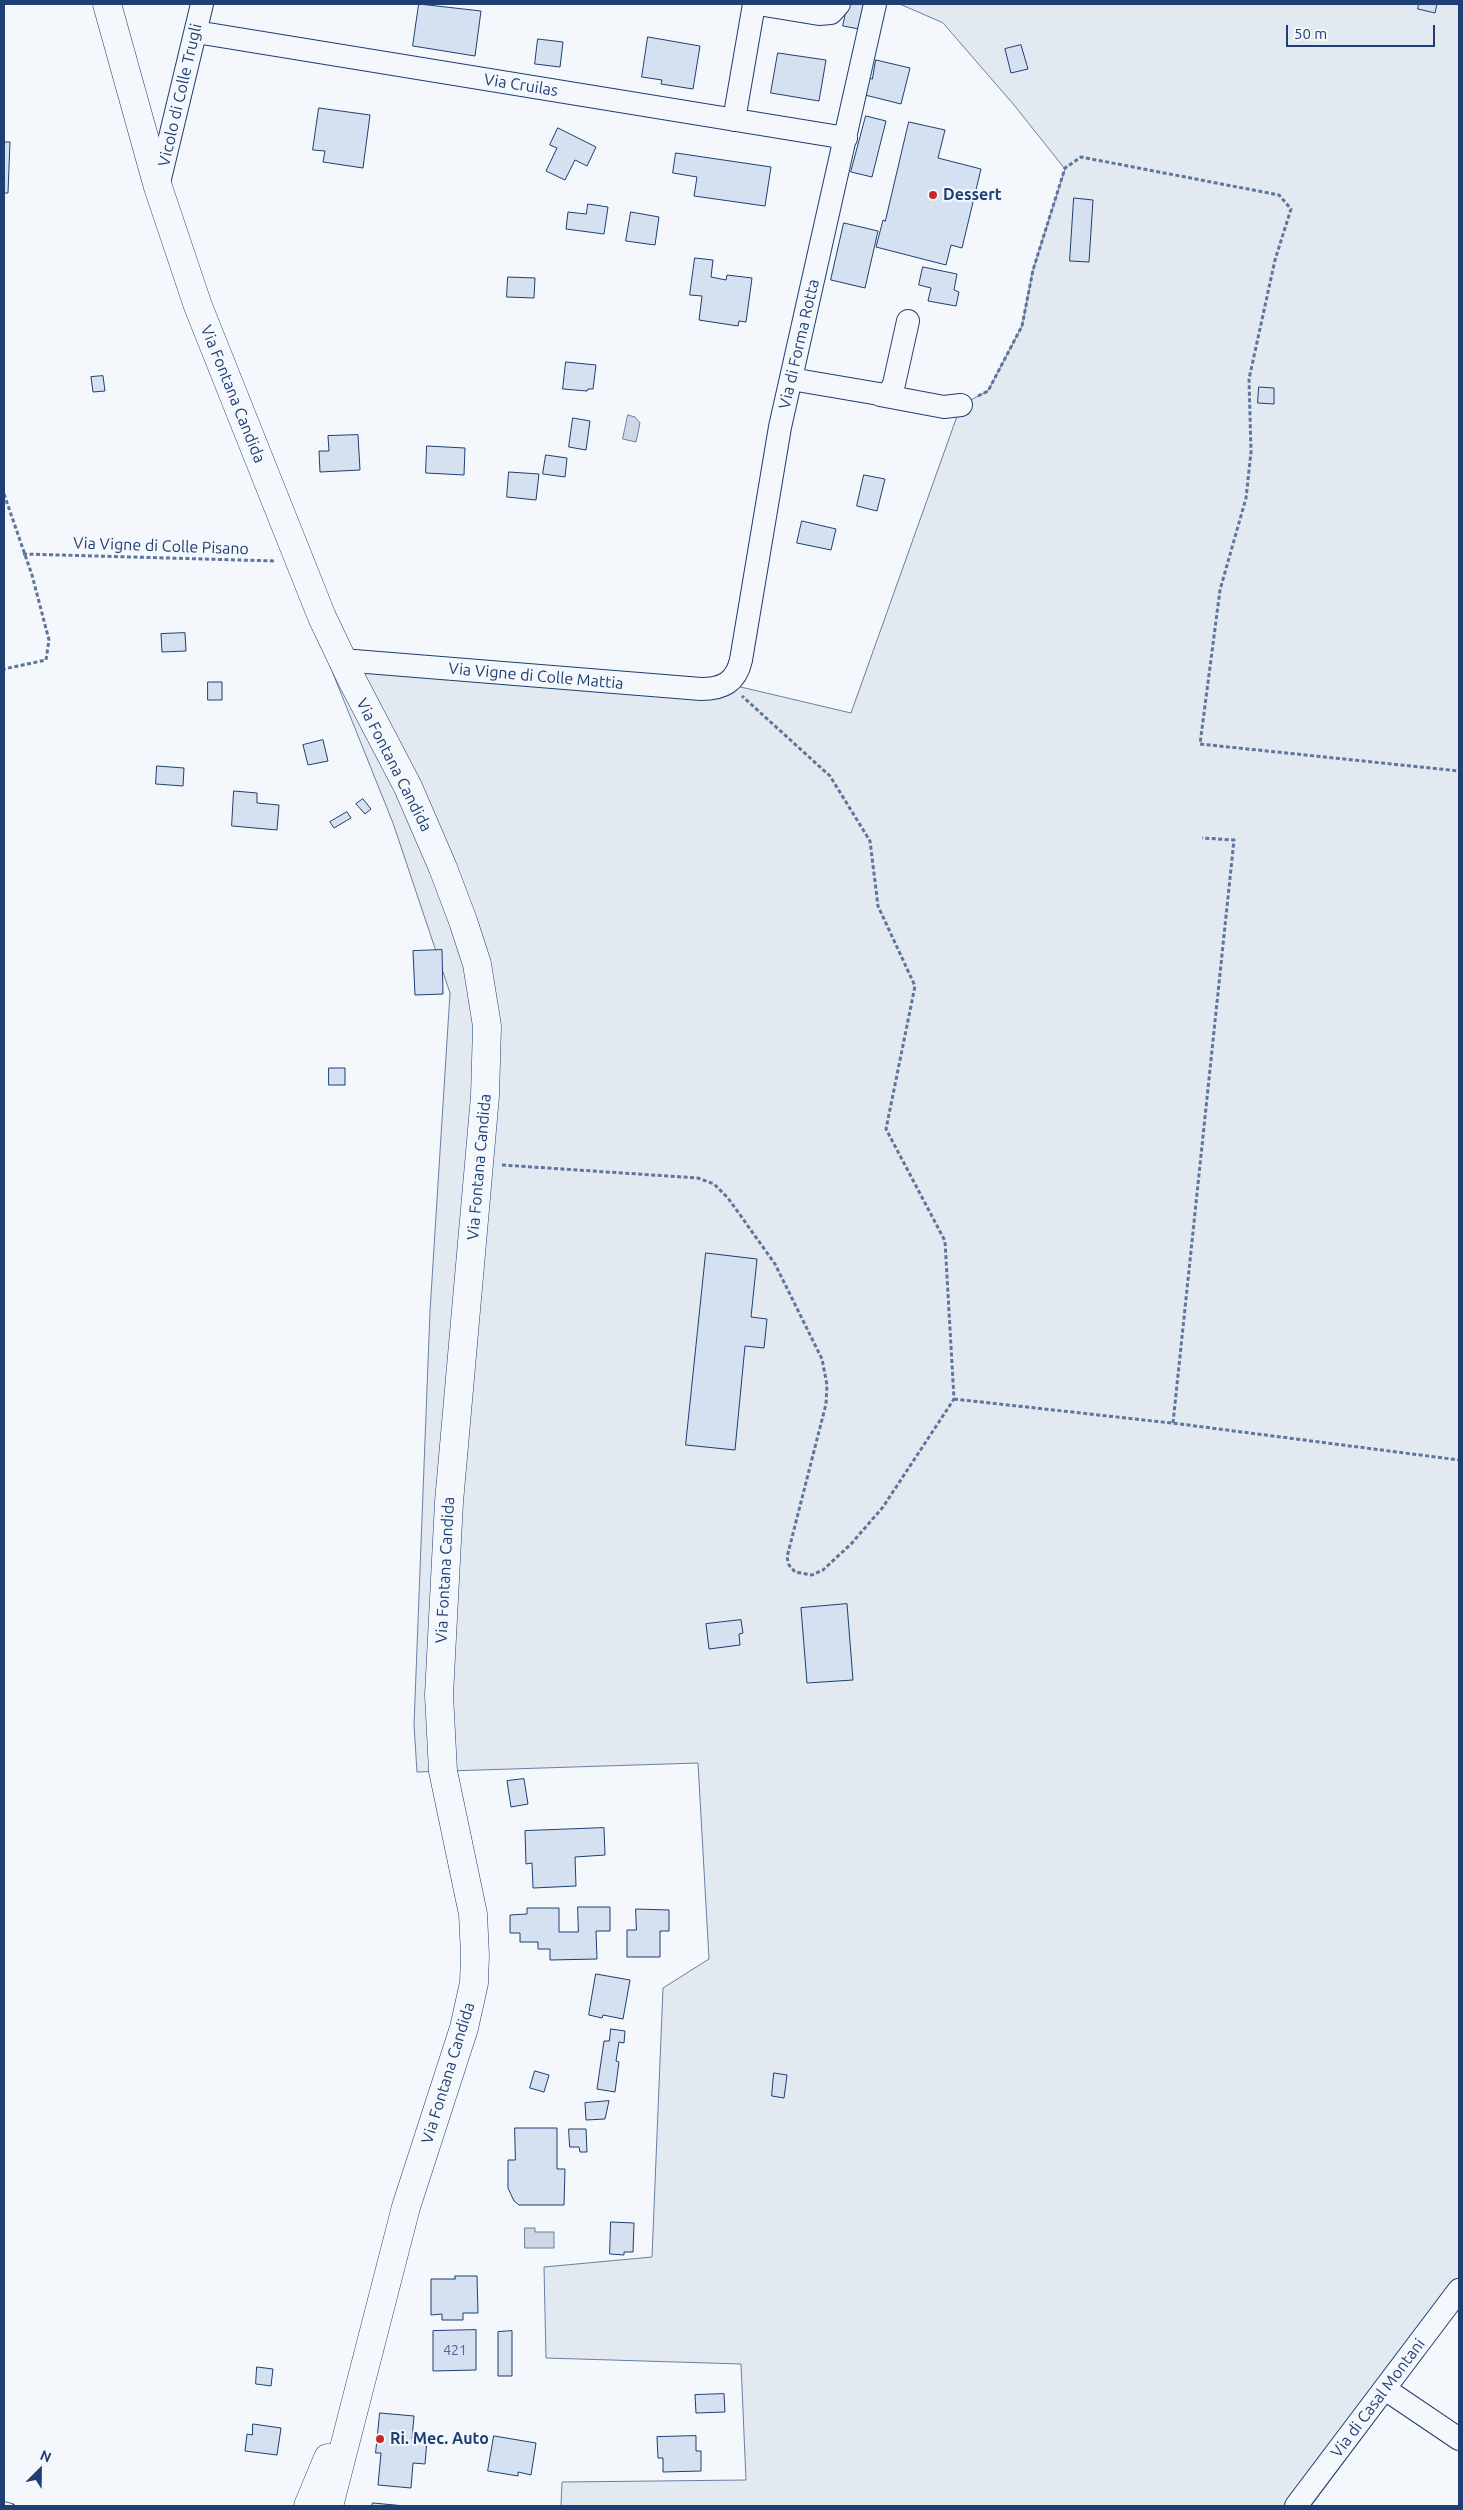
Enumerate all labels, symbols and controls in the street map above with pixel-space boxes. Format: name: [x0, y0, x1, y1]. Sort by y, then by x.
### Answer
scale bar: [1288, 15, 1437, 47]
street label: Vicolo di Colle Trugli: [154, 22, 206, 168]
text: 50 m: [1294, 25, 1327, 42]
street label: Via Cruilas: [483, 70, 559, 100]
place label: Dessert: [943, 185, 1002, 205]
marker: Dessert: [927, 189, 939, 201]
street label: Via di Forma Rotta: [775, 277, 823, 411]
street label: Via Fontana Candida: [197, 322, 269, 466]
street label: Via Vigne di Colle Pisano: [73, 533, 249, 559]
street label: Via Vigne di Colle Mattia: [448, 659, 624, 693]
street label: Via Fontana Candida: [352, 695, 436, 835]
street label: Via Fontana Candida: [463, 1093, 495, 1241]
street label: Via Fontana Candida: [432, 1496, 458, 1644]
street label: Via Fontana Candida: [417, 2000, 479, 2146]
street label: Via di Casal Montani: [1327, 2335, 1429, 2461]
house number: 421: [443, 2342, 467, 2358]
place label: Ri. Mec. Auto: [390, 2429, 489, 2449]
marker: Ri. Mec. Auto: [374, 2433, 386, 2445]
north arrow: [15, 2445, 65, 2495]
text: N: [38, 2447, 54, 2466]

